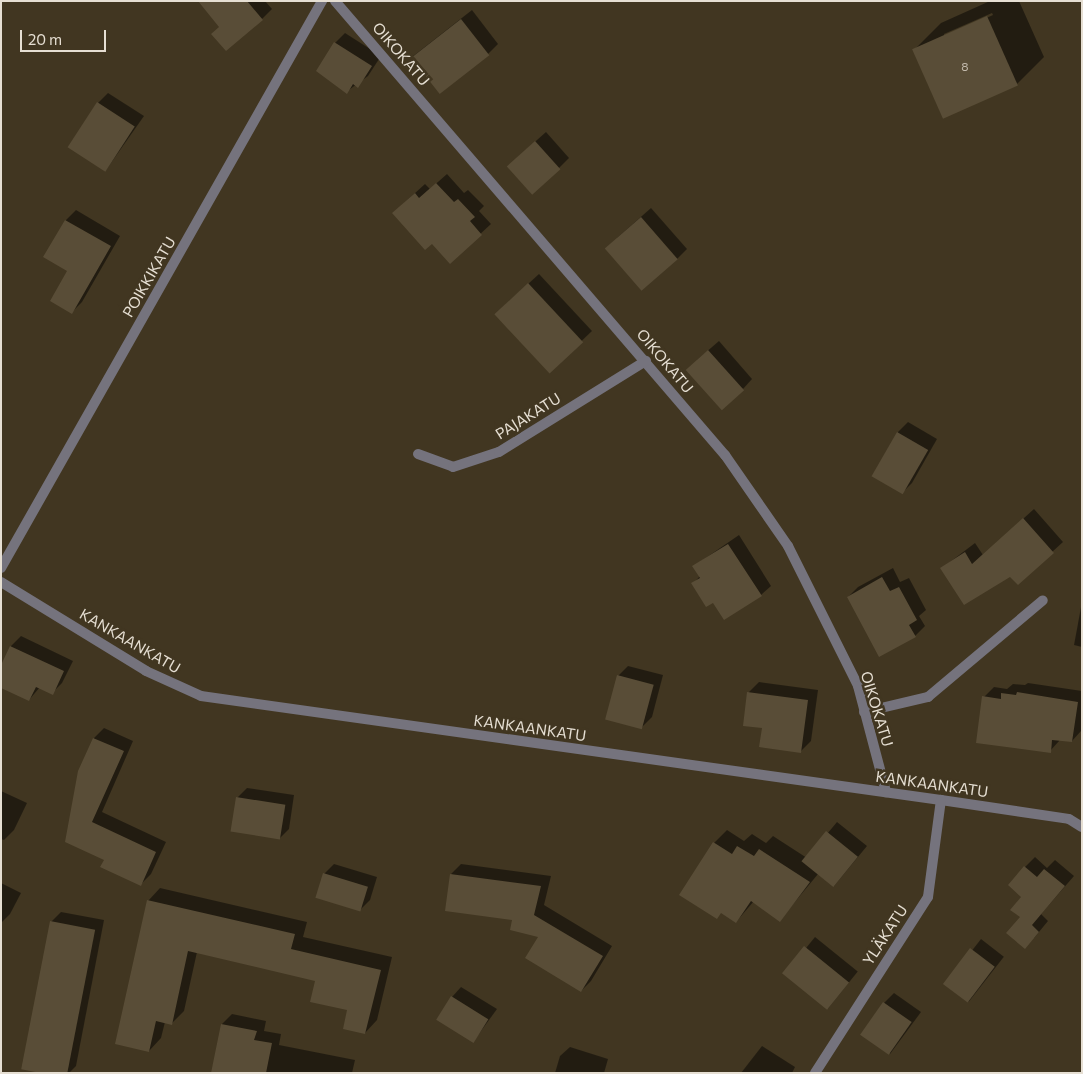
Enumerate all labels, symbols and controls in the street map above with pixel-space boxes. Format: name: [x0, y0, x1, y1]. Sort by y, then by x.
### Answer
street label: OIKOKATU: [369, 19, 433, 89]
scale bar: [22, 20, 109, 52]
text: 20 m: [28, 30, 62, 48]
house number: 8: [961, 60, 969, 74]
street label: POIKKIKATU: [119, 234, 179, 320]
street label: OIKOKATU: [633, 325, 697, 397]
street label: PAJAKATU: [492, 389, 564, 443]
street label: KANKAANKATU: [76, 605, 184, 677]
street label: OIKOKATU: [857, 669, 897, 749]
street label: KANKAANKATU: [473, 711, 587, 745]
street label: KANKAANKATU: [875, 767, 989, 801]
street label: YLÄKATU: [859, 901, 911, 969]

